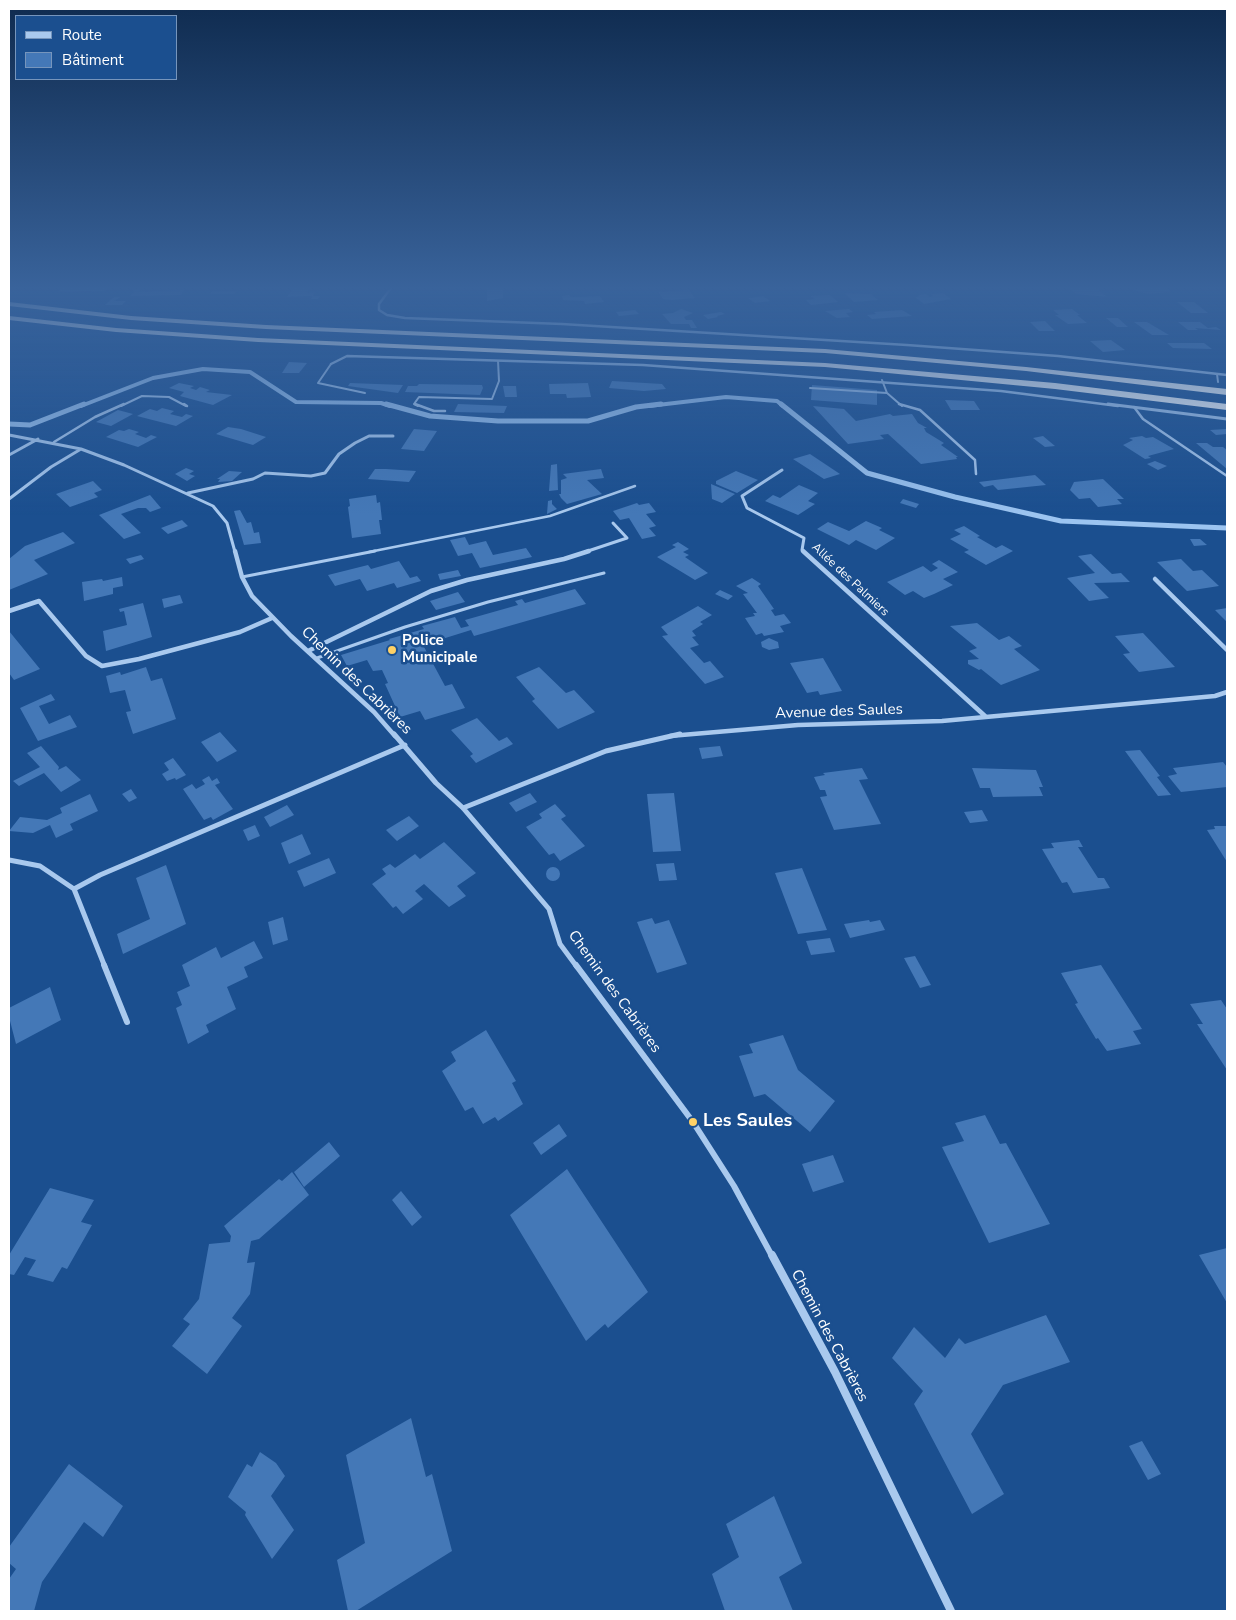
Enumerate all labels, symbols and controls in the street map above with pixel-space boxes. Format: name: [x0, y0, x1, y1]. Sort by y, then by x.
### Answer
legend: [15, 15, 178, 80]
text: Route: [62, 25, 102, 45]
text: Bâtiment: [62, 50, 123, 70]
street label: Allée des Palmiers: [808, 540, 892, 620]
street label: Chemin des Cabrières: [297, 623, 415, 739]
place label: Police Municipale: [402, 632, 477, 667]
marker: Police Municipale: [386, 644, 398, 656]
street label: Avenue des Saules: [775, 701, 903, 723]
street label: Chemin des Cabrières: [564, 927, 664, 1057]
place label: Les Saules: [703, 1111, 792, 1133]
marker: Les Saules: [687, 1116, 699, 1128]
street label: Chemin des Cabrières: [787, 1267, 871, 1405]

